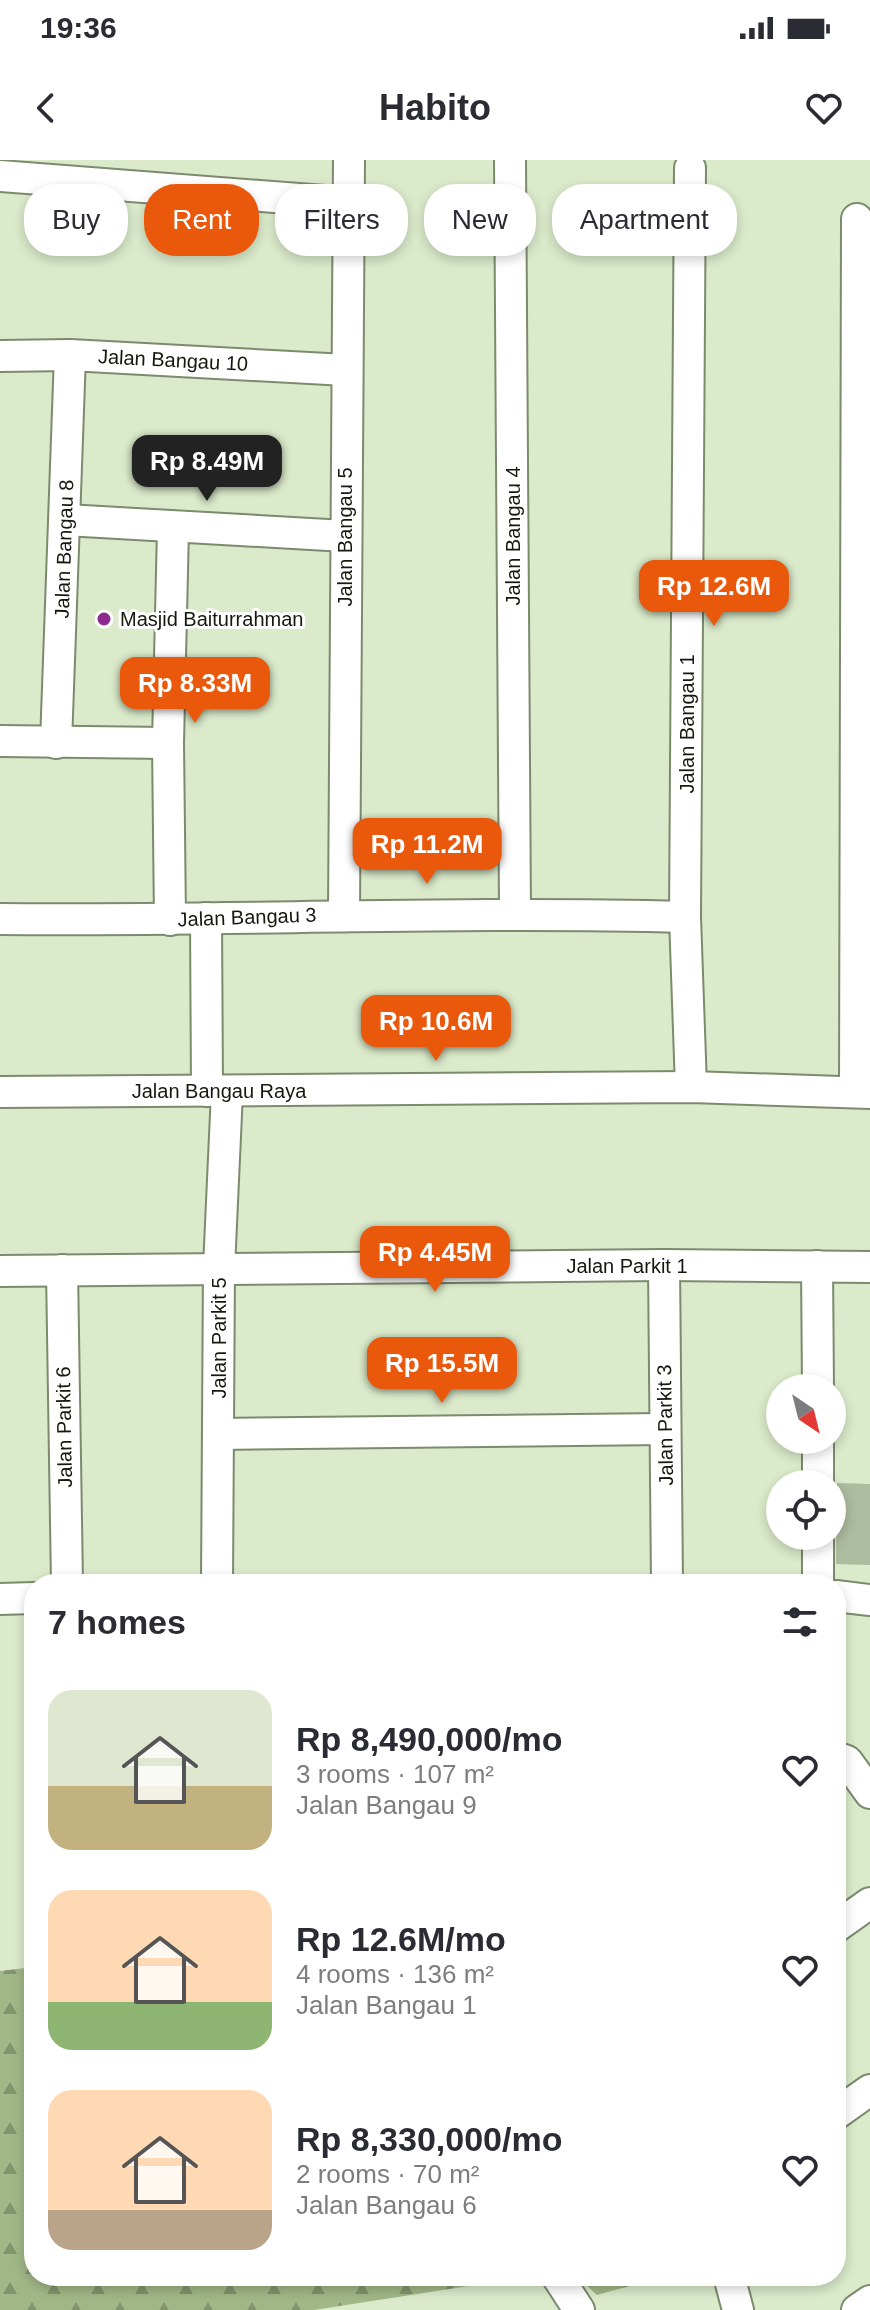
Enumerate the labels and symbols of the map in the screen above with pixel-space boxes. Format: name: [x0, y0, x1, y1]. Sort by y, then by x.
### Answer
street label: Jalan Bangau 10: [97, 345, 249, 375]
pin: Rp 8.49M: [124, 435, 290, 503]
street label: Jalan Bangau 4: [502, 466, 524, 606]
street label: Jalan Bangau 5: [334, 467, 356, 607]
street label: Jalan Bangau 8: [51, 479, 77, 619]
pin: Rp 12.6M: [631, 560, 797, 628]
place label: Masjid Baiturrahman: [120, 608, 303, 630]
marker: Masjid Baiturrahman: [95, 610, 113, 628]
street label: Jalan Bangau 1: [676, 654, 698, 794]
pin: Rp 8.33M: [112, 657, 278, 725]
pin: Rp 11.2M: [344, 818, 510, 886]
street label: Jalan Bangau 3: [177, 904, 317, 930]
pin: Rp 10.6M: [353, 995, 519, 1063]
street label: Jalan Bangau Raya: [132, 1080, 307, 1102]
pin: Rp 4.45M: [352, 1226, 518, 1294]
street label: Jalan Parkit 1: [566, 1255, 688, 1277]
street label: Jalan Parkit 5: [208, 1277, 230, 1399]
pin: Rp 15.5M: [359, 1337, 525, 1405]
street label: Jalan Parkit 3: [653, 1364, 677, 1486]
street label: Jalan Parkit 6: [52, 1366, 76, 1488]
north arrow: [766, 1374, 846, 1454]

